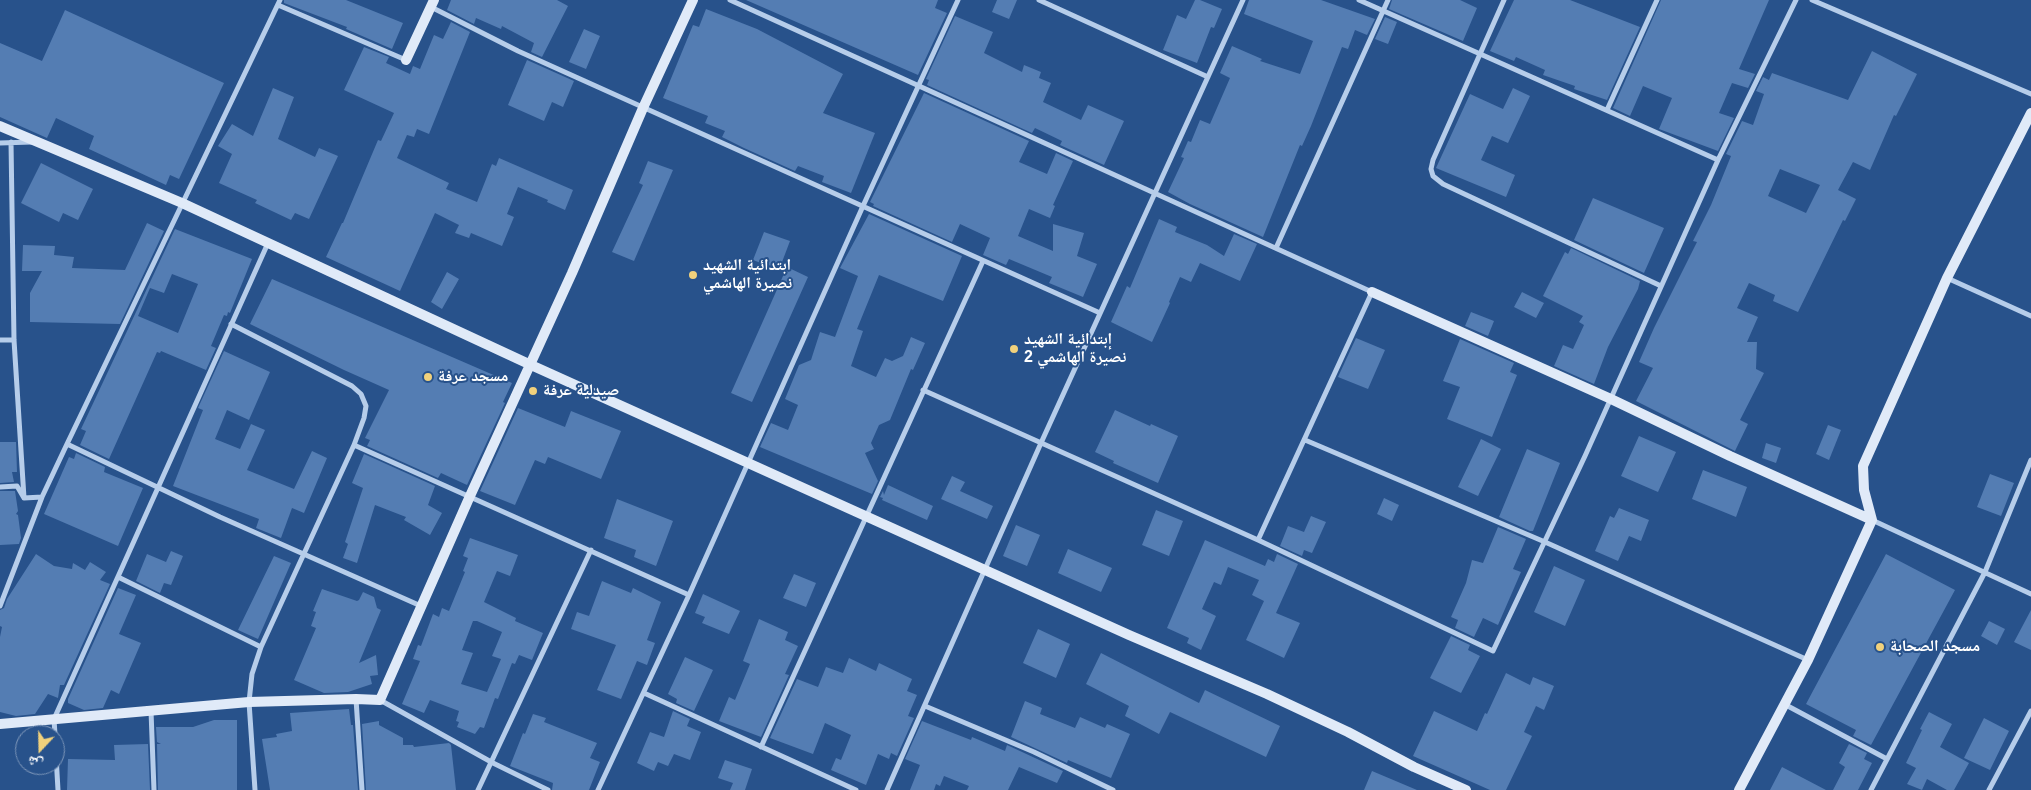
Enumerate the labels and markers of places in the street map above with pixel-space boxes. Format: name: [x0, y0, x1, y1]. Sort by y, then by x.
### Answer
place label: ابتدائية الشهيد نصيرة الهاشمي: [703, 256, 792, 294]
marker: ابتدائية الشهيد نصيرة الهاشمي: [687, 269, 699, 281]
place label: إبتدائية الشهيد نصيرة الهاشمي 2: [1024, 330, 1126, 368]
marker: إبتدائية الشهيد نصيرة الهاشمي 2: [1008, 343, 1020, 355]
place label: مسجد عرفة: [438, 367, 508, 387]
marker: مسجد عرفة: [422, 371, 434, 383]
place label: صيدلية عرفة: [543, 381, 619, 401]
marker: صيدلية عرفة: [527, 385, 539, 397]
place label: مسجد الصحابة: [1890, 637, 1980, 657]
marker: مسجد الصحابة: [1874, 641, 1886, 653]

